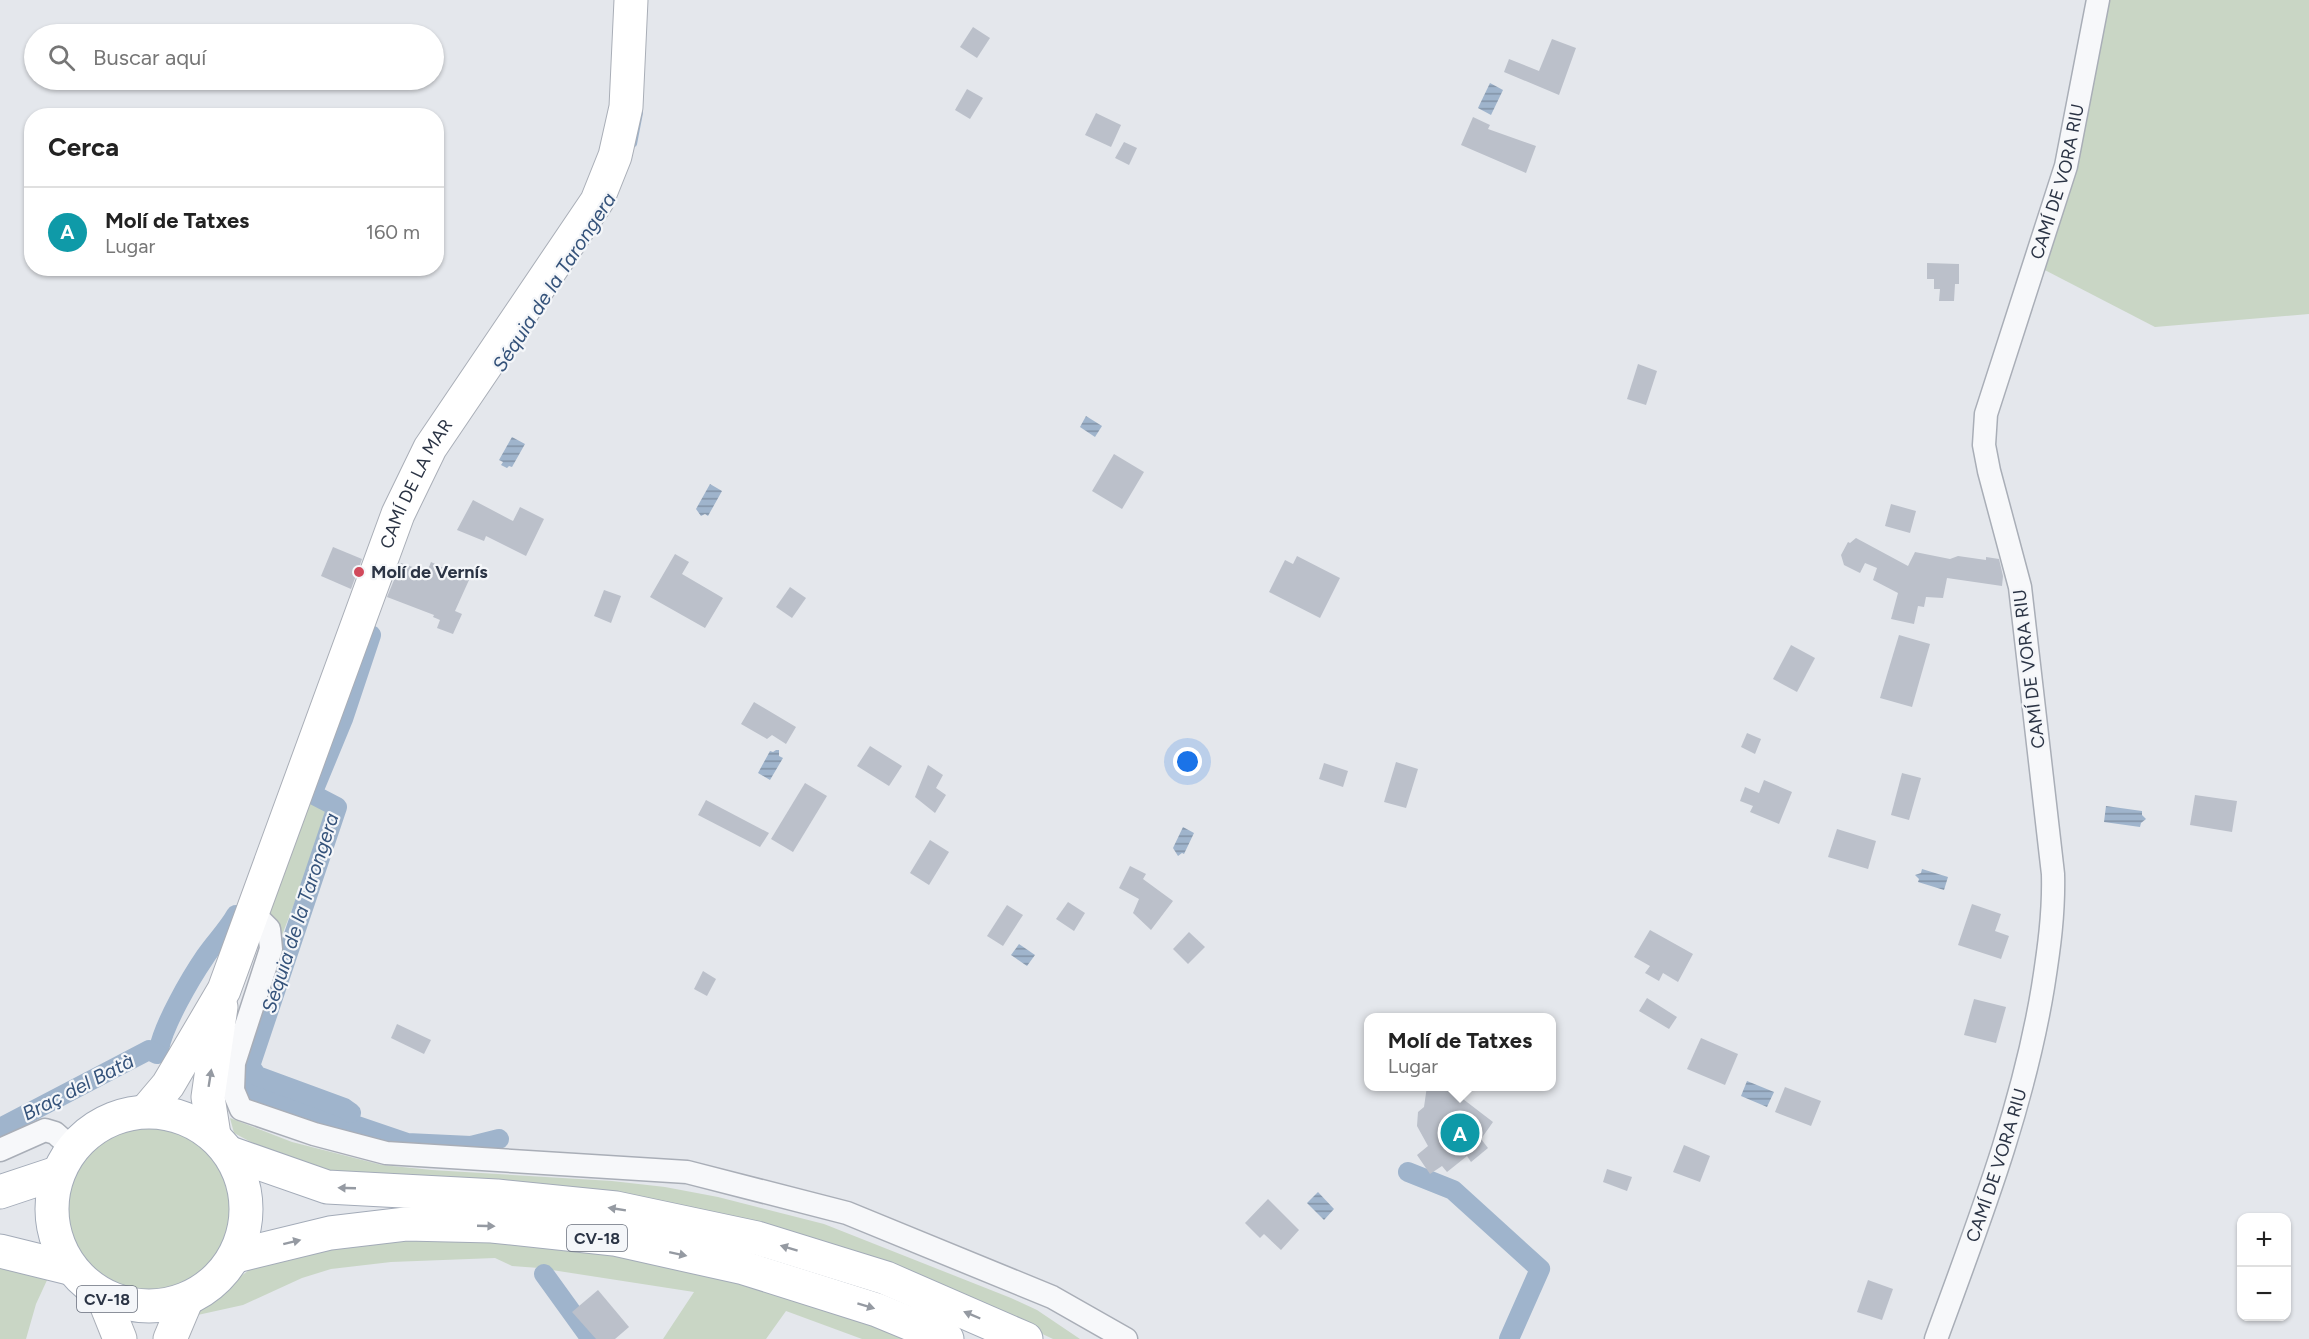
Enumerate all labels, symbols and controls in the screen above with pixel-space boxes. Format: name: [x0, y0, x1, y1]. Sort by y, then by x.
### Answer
search box: [24, 24, 444, 90]
icon: search: [45, 41, 78, 74]
text: Buscar aquí: [93, 44, 206, 71]
street label: CAMÍ DE VORA RIU: [2026, 102, 2089, 262]
text: Cerca: [48, 131, 119, 163]
water label: Séquia de la Tarongera: [487, 188, 621, 376]
text: Molí de Tatxes: [105, 207, 249, 234]
text: A: [60, 220, 75, 244]
text: 160 m: [366, 220, 420, 244]
text: Lugar: [105, 234, 155, 258]
street label: CAMÍ DE LA MAR: [375, 415, 457, 552]
place label: Molí de Vernís: [371, 561, 488, 583]
marker: Molí de Vernís: [352, 565, 366, 579]
street label: CAMÍ DE VORA RIU: [2008, 588, 2050, 750]
your location: [1173, 747, 1202, 776]
water label: Séquia de la Tarongera: [256, 810, 344, 1016]
popup: [1364, 1013, 1556, 1091]
text: Molí de Tatxes: [1388, 1027, 1532, 1054]
water label: Braç del Batà: [18, 1048, 138, 1125]
text: Lugar: [1388, 1054, 1438, 1078]
one-way arrow: [206, 1068, 215, 1087]
street label: CAMÍ DE VORA RIU: [1961, 1086, 2031, 1245]
pin: A: [1440, 1110, 1480, 1156]
one-way arrow: [338, 1183, 357, 1193]
one-way arrow: [608, 1204, 627, 1213]
map controls: [2237, 1213, 2291, 1321]
button: +: [2237, 1213, 2291, 1267]
one-way arrow: [476, 1221, 495, 1231]
road number: CV-18: [567, 1225, 627, 1251]
one-way arrow: [283, 1237, 301, 1246]
one-way arrow: [780, 1243, 798, 1252]
one-way arrow: [669, 1249, 688, 1259]
button: −: [2237, 1267, 2291, 1321]
road number: CV-18: [77, 1286, 137, 1312]
one-way arrow: [857, 1302, 875, 1311]
one-way arrow: [963, 1310, 981, 1320]

